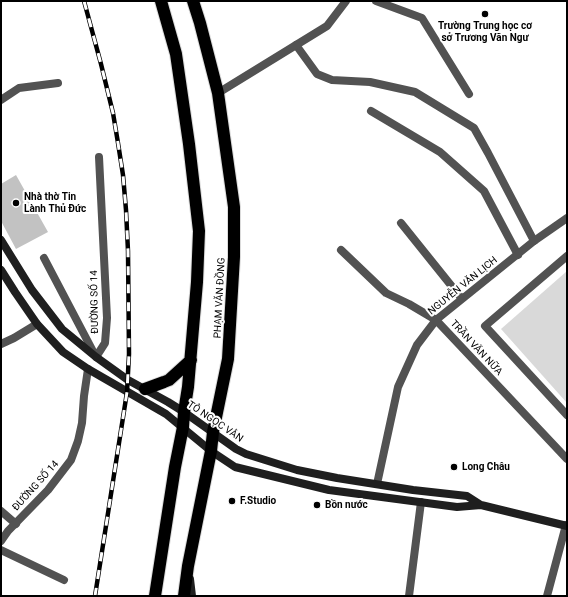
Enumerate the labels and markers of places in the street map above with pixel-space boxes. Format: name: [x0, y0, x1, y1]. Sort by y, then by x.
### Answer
marker: Trường Trung học cơ sở Trương Văn Ngư: [480, 9, 490, 19]
place label: Trường Trung học cơ sở Trương Văn Ngư: [438, 20, 532, 44]
place label: Nhà thờ Tin Lành Thủ Đức: [24, 191, 86, 214]
marker: Nhà thờ Tin Lành Thủ Đức: [11, 198, 21, 208]
place label: Long Châu: [462, 461, 510, 473]
marker: Long Châu: [449, 462, 459, 472]
place label: F.Studio: [240, 495, 276, 507]
marker: F.Studio: [227, 496, 237, 506]
place label: Bồn nước: [325, 499, 368, 511]
marker: Bồn nước: [312, 500, 322, 510]

